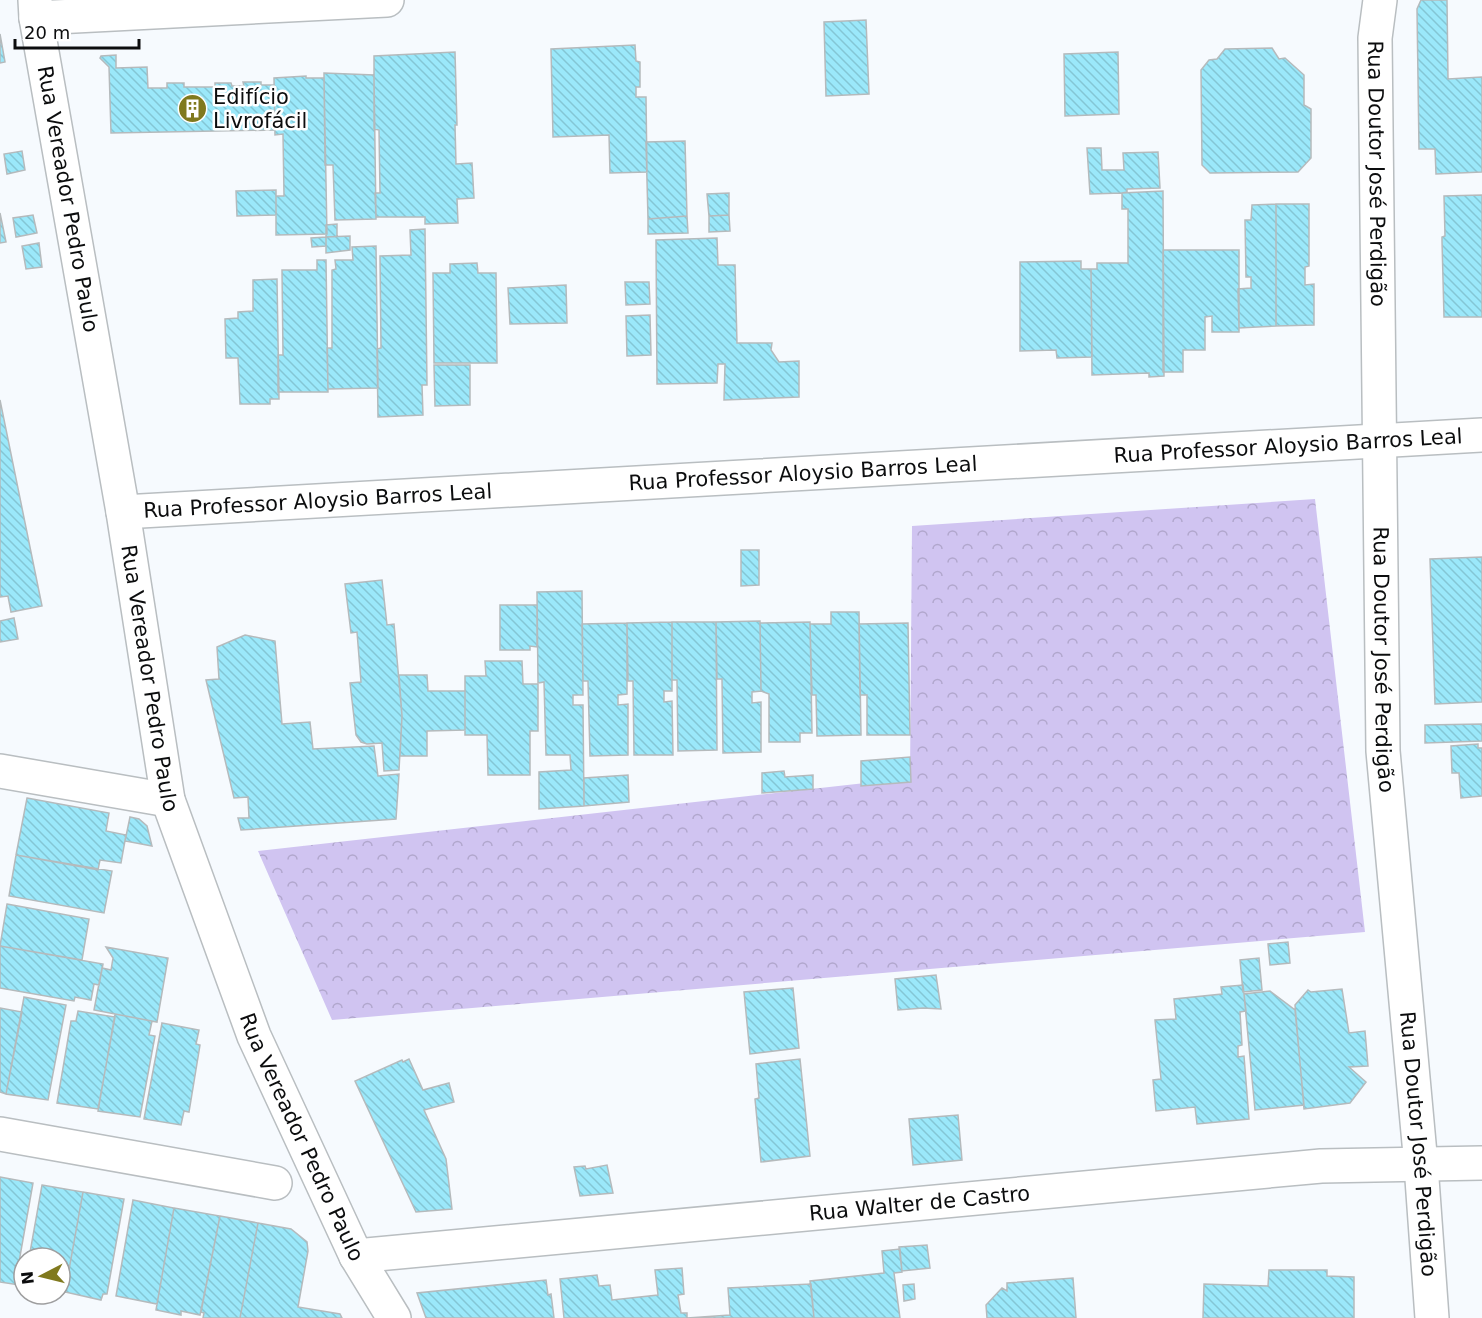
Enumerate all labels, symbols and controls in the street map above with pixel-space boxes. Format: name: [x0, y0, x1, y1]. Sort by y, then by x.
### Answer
scale bar: [15, 12, 140, 50]
text: 20 m: [24, 22, 70, 43]
street label: Rua Doutor José Perdigão: [1363, 40, 1390, 307]
street label: Rua Vereador Pedro Paulo: [33, 64, 103, 334]
place label: Edifício Livrofácil: [213, 85, 307, 133]
building icon: Edifício Livrofácil: [176, 93, 208, 125]
street label: Rua Professor Aloysio Barros Leal: [1113, 424, 1463, 468]
street label: Rua Professor Aloysio Barros Leal: [628, 452, 978, 495]
street label: Rua Professor Aloysio Barros Leal: [143, 479, 493, 523]
street label: Rua Doutor José Perdigão: [1368, 526, 1399, 794]
street label: Rua Vereador Pedro Paulo: [116, 543, 183, 815]
street label: Rua Vereador Pedro Paulo: [235, 1010, 369, 1265]
street label: Rua Doutor José Perdigão: [1395, 1010, 1441, 1278]
street label: Rua Walter de Castro: [808, 1181, 1031, 1226]
north arrow: [12, 1246, 72, 1306]
text: N: [17, 1270, 38, 1286]

